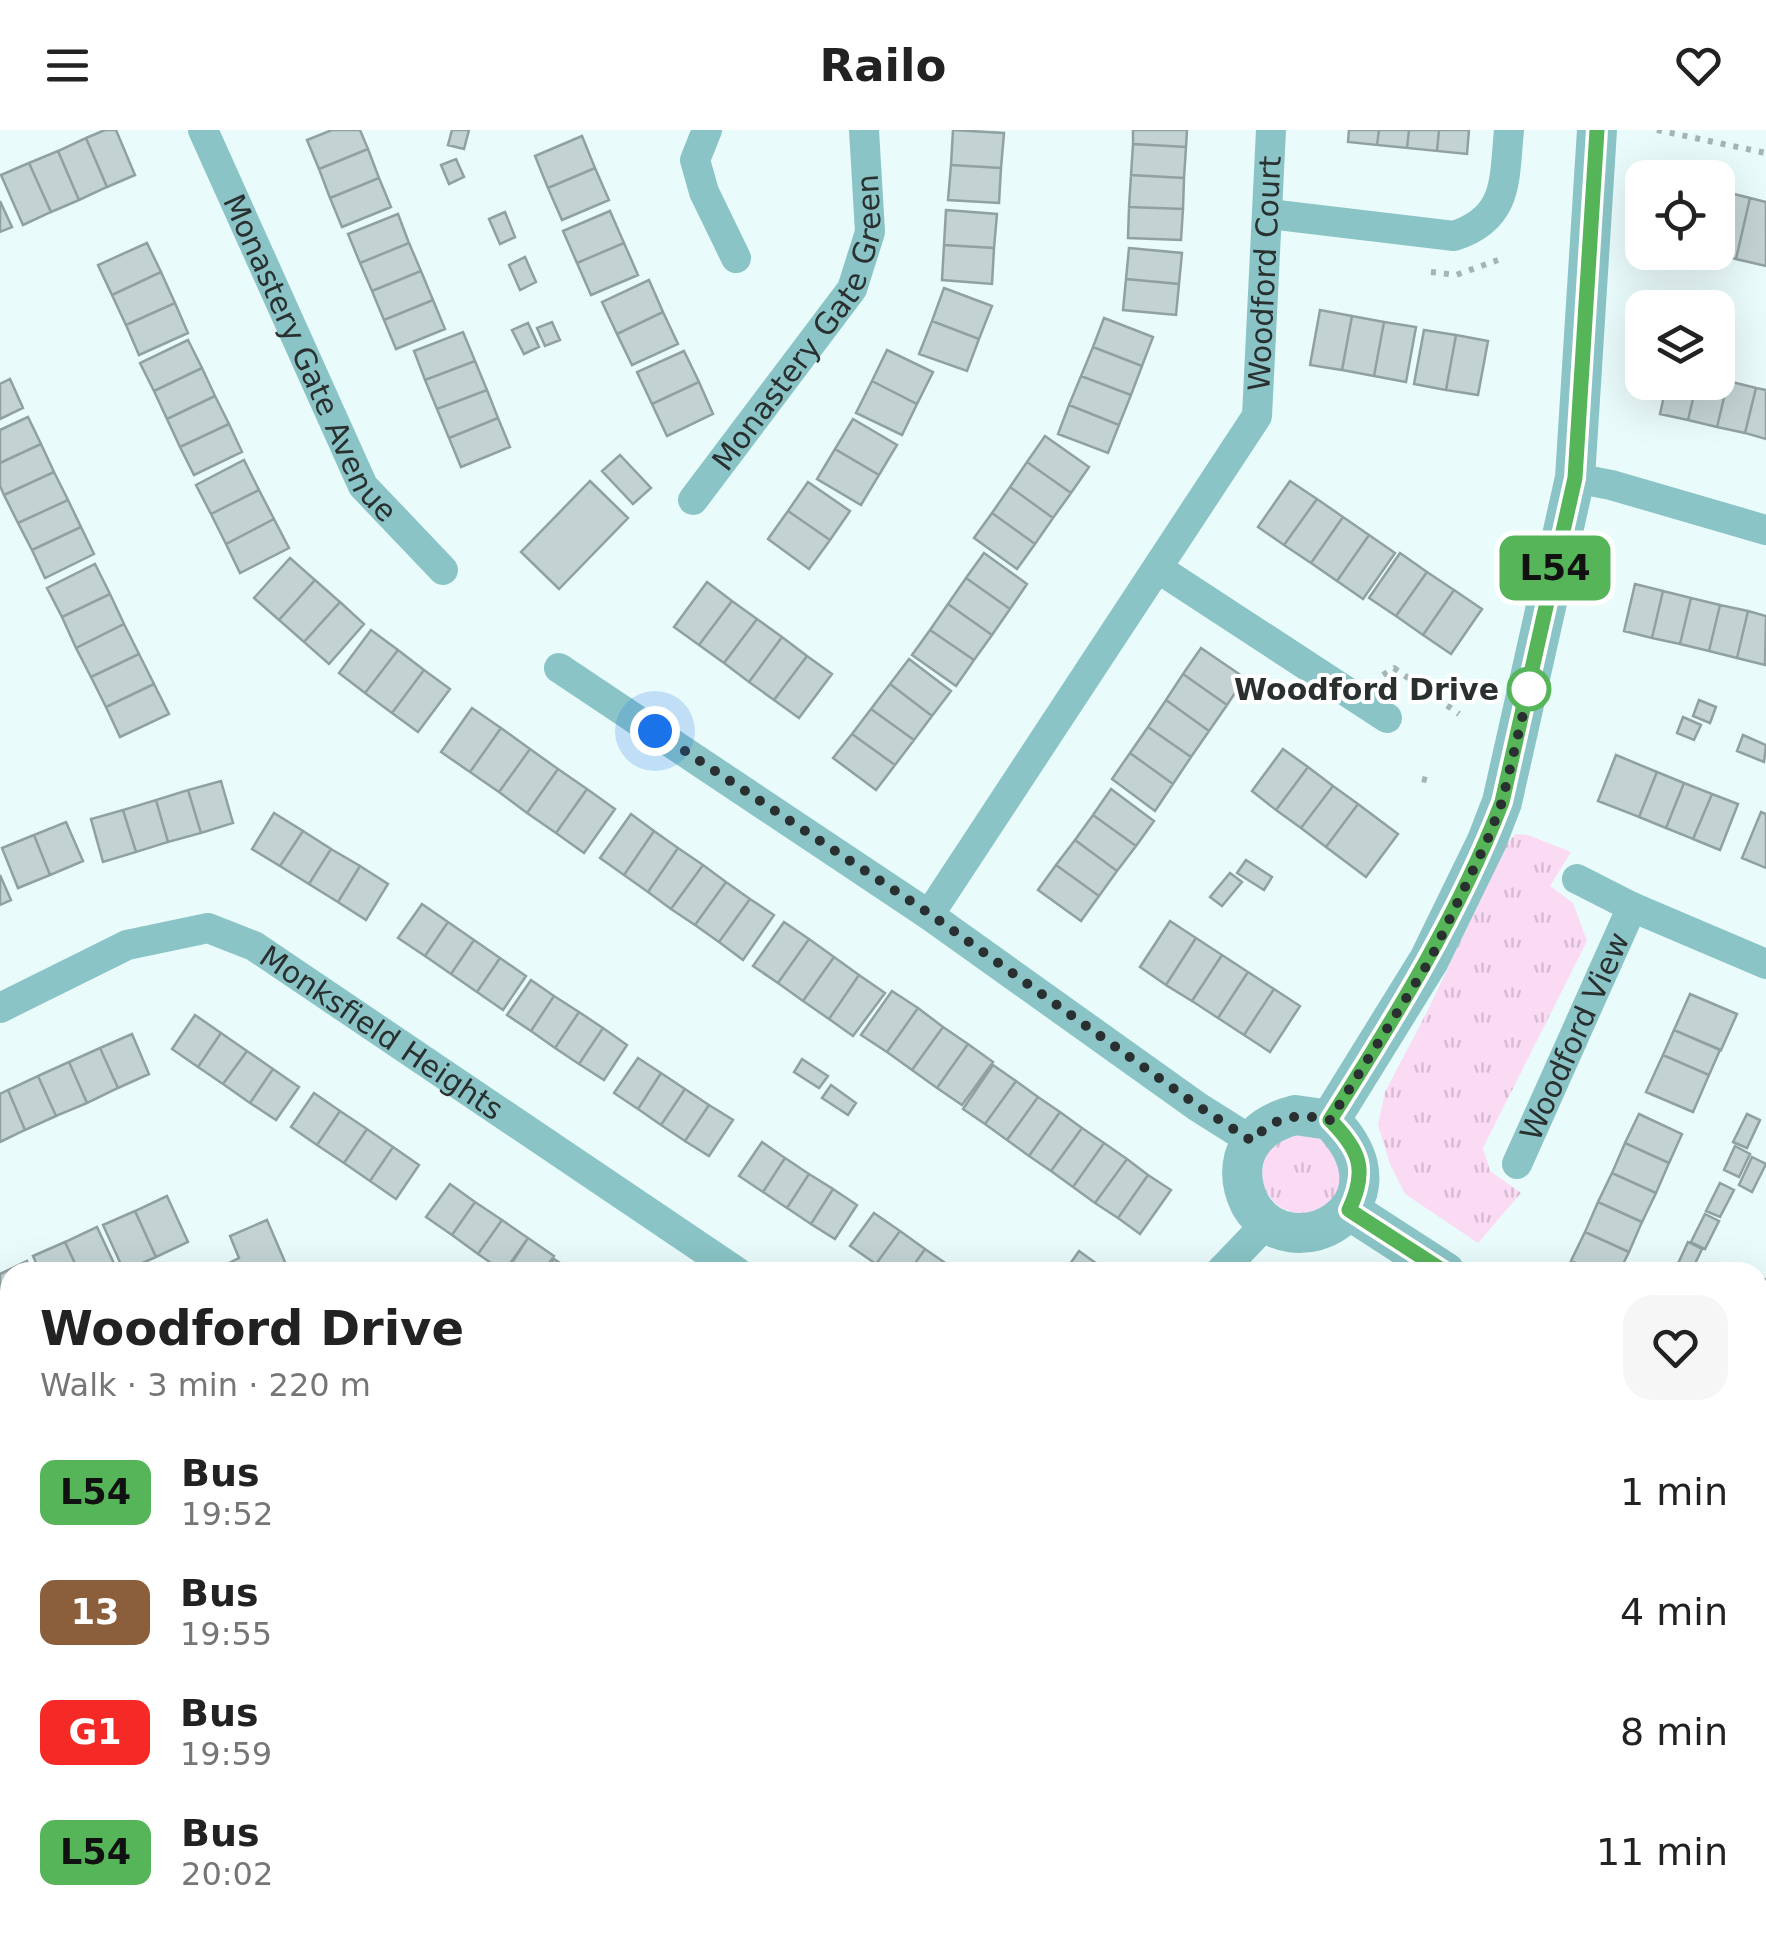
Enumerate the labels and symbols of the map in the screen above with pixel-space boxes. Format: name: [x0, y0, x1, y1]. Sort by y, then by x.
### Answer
street label: Woodford Court: [1241, 155, 1287, 392]
street label: Monastery Gate Green: [704, 173, 888, 477]
street label: Monastery Gate Avenue: [217, 188, 404, 528]
line badge: L54: [1498, 536, 1612, 600]
marker: Woodford Drive: [1508, 668, 1550, 710]
place label: Woodford Drive: [1234, 672, 1499, 707]
your location: [630, 706, 680, 756]
street label: Woodford View: [1512, 927, 1636, 1146]
street label: Monksfield Heights: [254, 938, 510, 1127]

